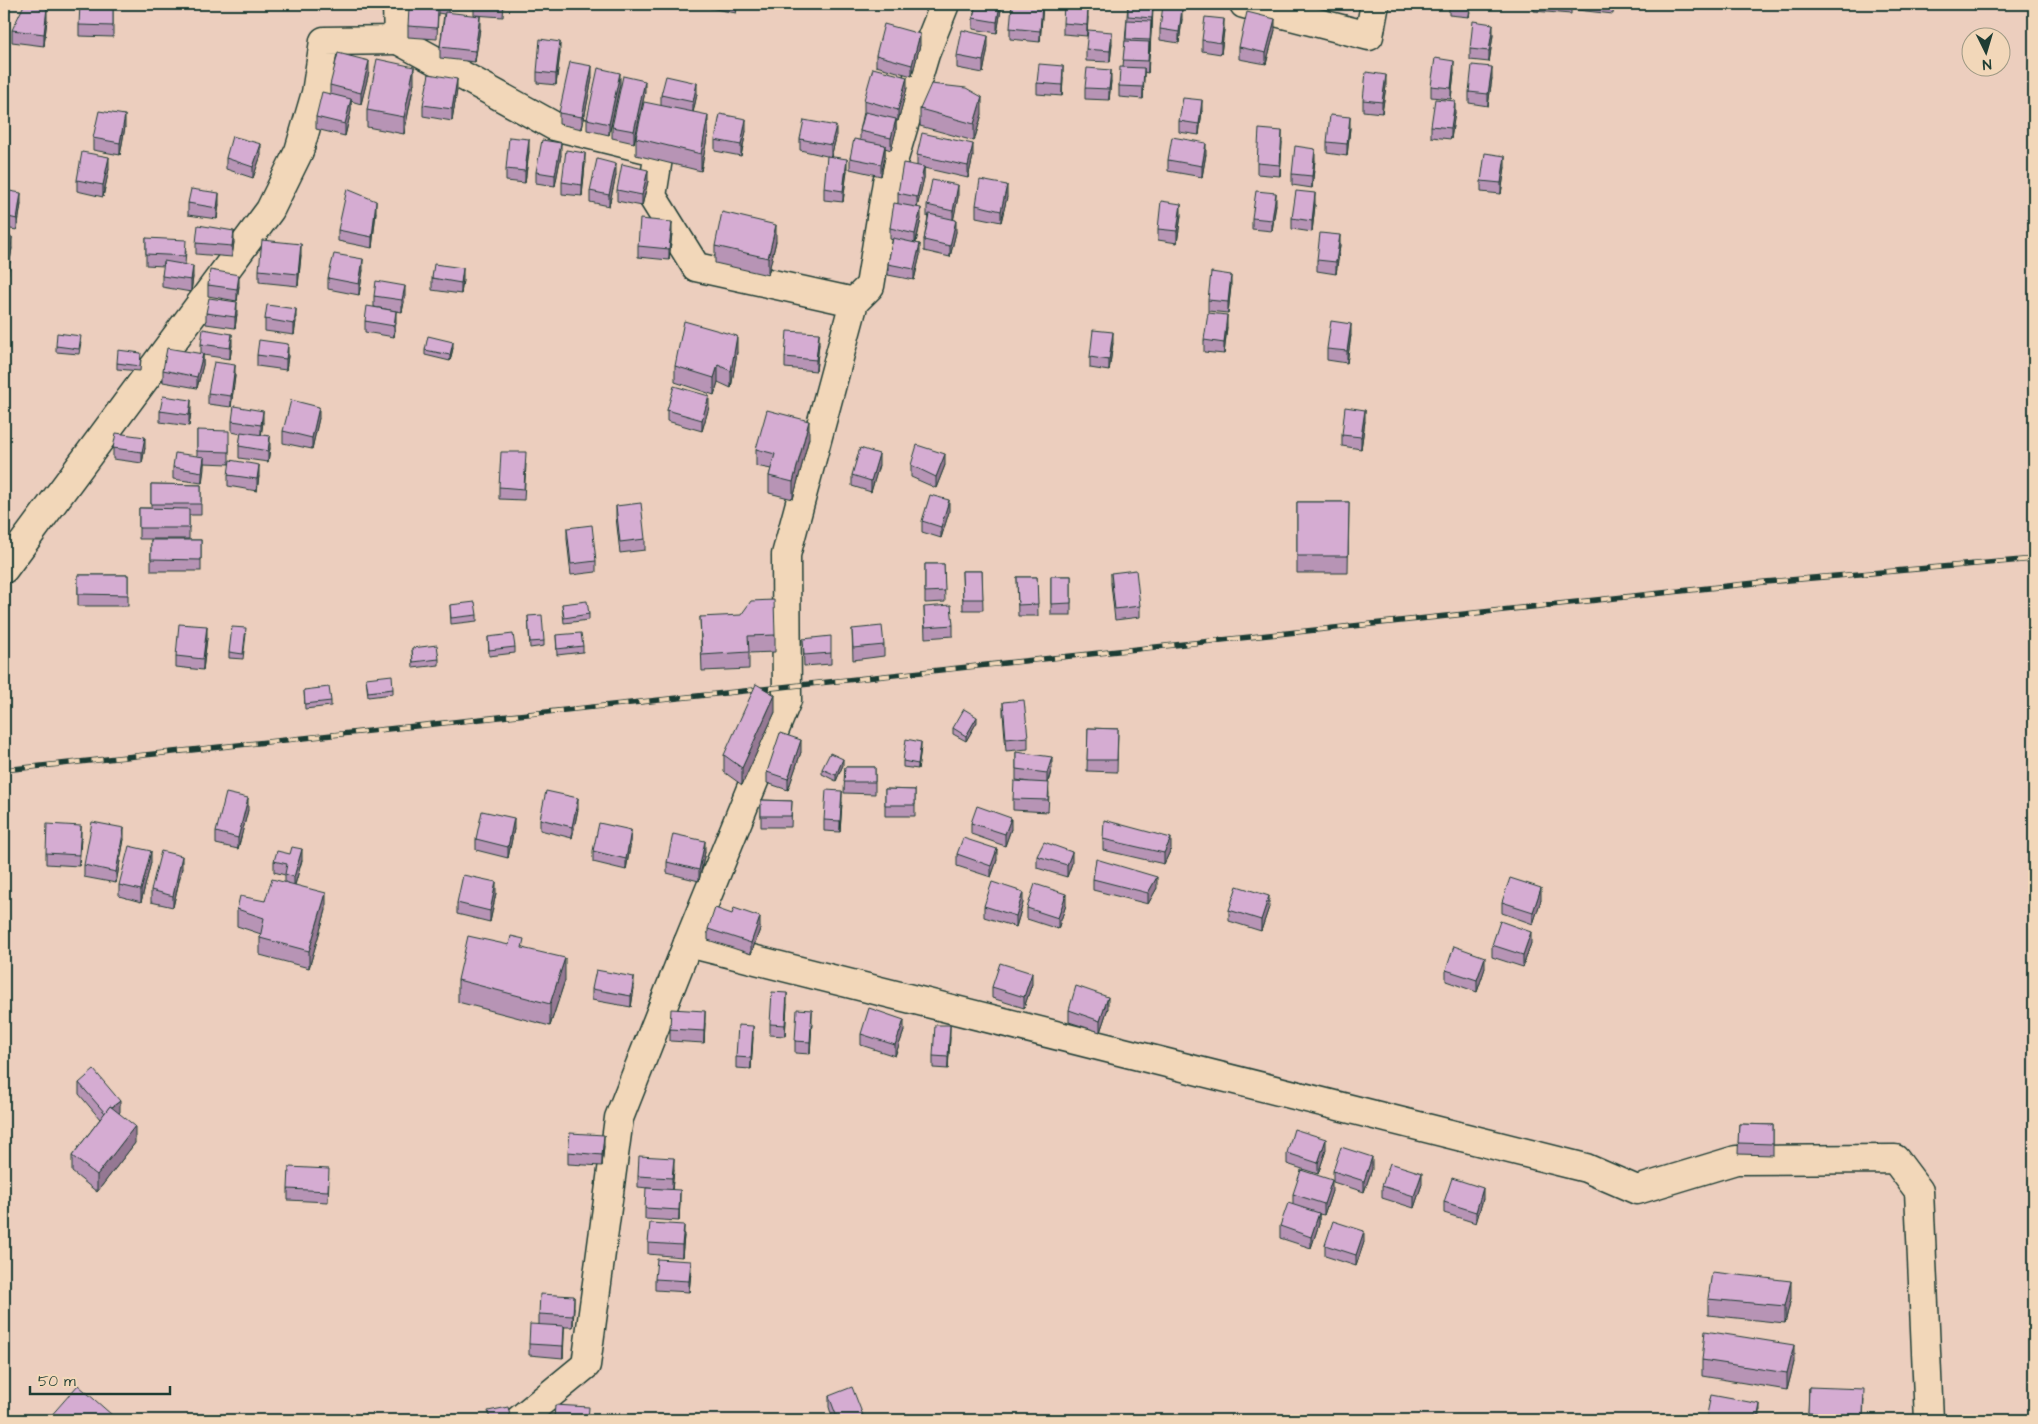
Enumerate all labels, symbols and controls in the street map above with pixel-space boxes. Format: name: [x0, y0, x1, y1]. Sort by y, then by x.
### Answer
north arrow: [1960, 28, 2010, 78]
text: N: [1982, 54, 1992, 74]
scale bar: [30, 1364, 170, 1396]
text: 50 m: [38, 1371, 76, 1392]

